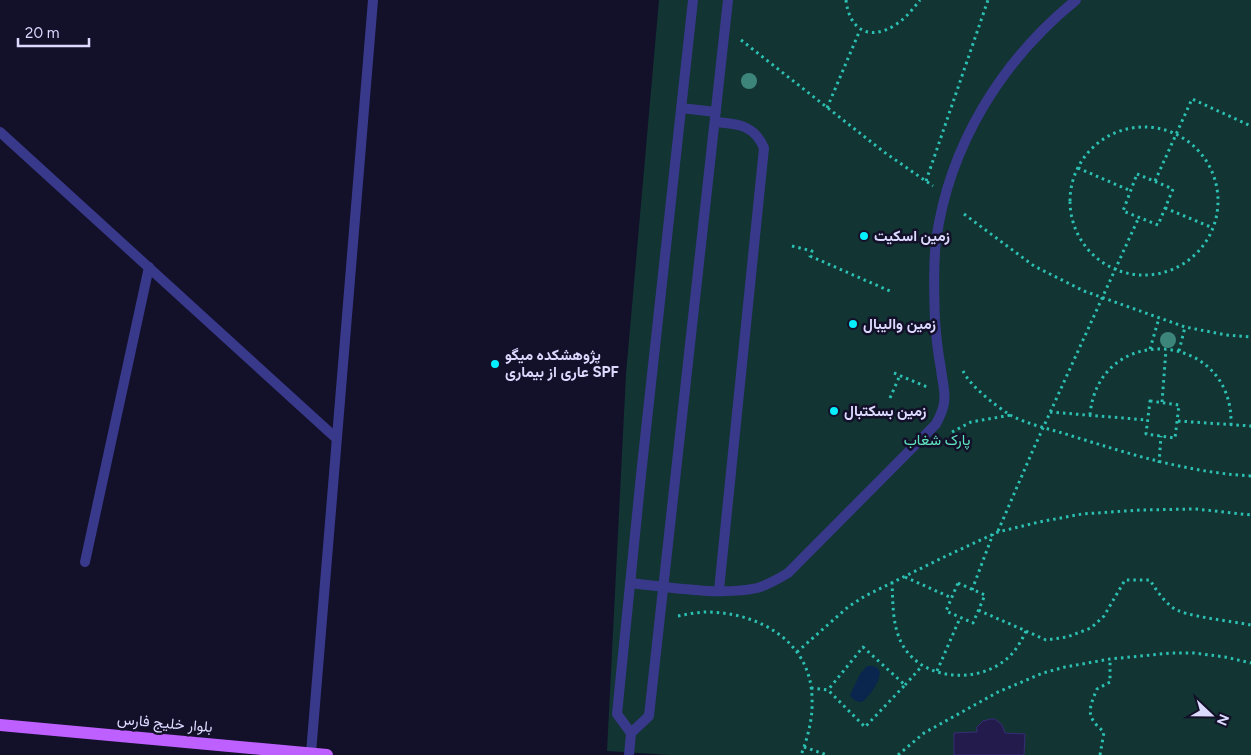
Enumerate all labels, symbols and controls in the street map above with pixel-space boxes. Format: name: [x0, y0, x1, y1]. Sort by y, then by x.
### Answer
scale bar: [18, 15, 89, 47]
text: 20 m: [25, 24, 59, 42]
place label: زمین اسکیت: [874, 227, 950, 245]
marker: زمین اسکیت: [858, 230, 870, 242]
place label: زمین والیبال: [863, 315, 936, 333]
marker: زمین والیبال: [847, 318, 859, 330]
place label: پژوهشکده میگو عاری از بیماری SPF: [505, 346, 619, 381]
marker: پژوهشکده میگو عاری از بیماری SPF: [489, 358, 501, 370]
place label: زمین بسکتبال: [844, 402, 926, 420]
marker: زمین بسکتبال: [828, 405, 840, 417]
park label: پارک شغاب: [904, 431, 970, 450]
north arrow: [1186, 690, 1236, 740]
street label: بلوار خلیج ‌فارس: [116, 710, 213, 738]
text: N: [1213, 711, 1232, 728]

